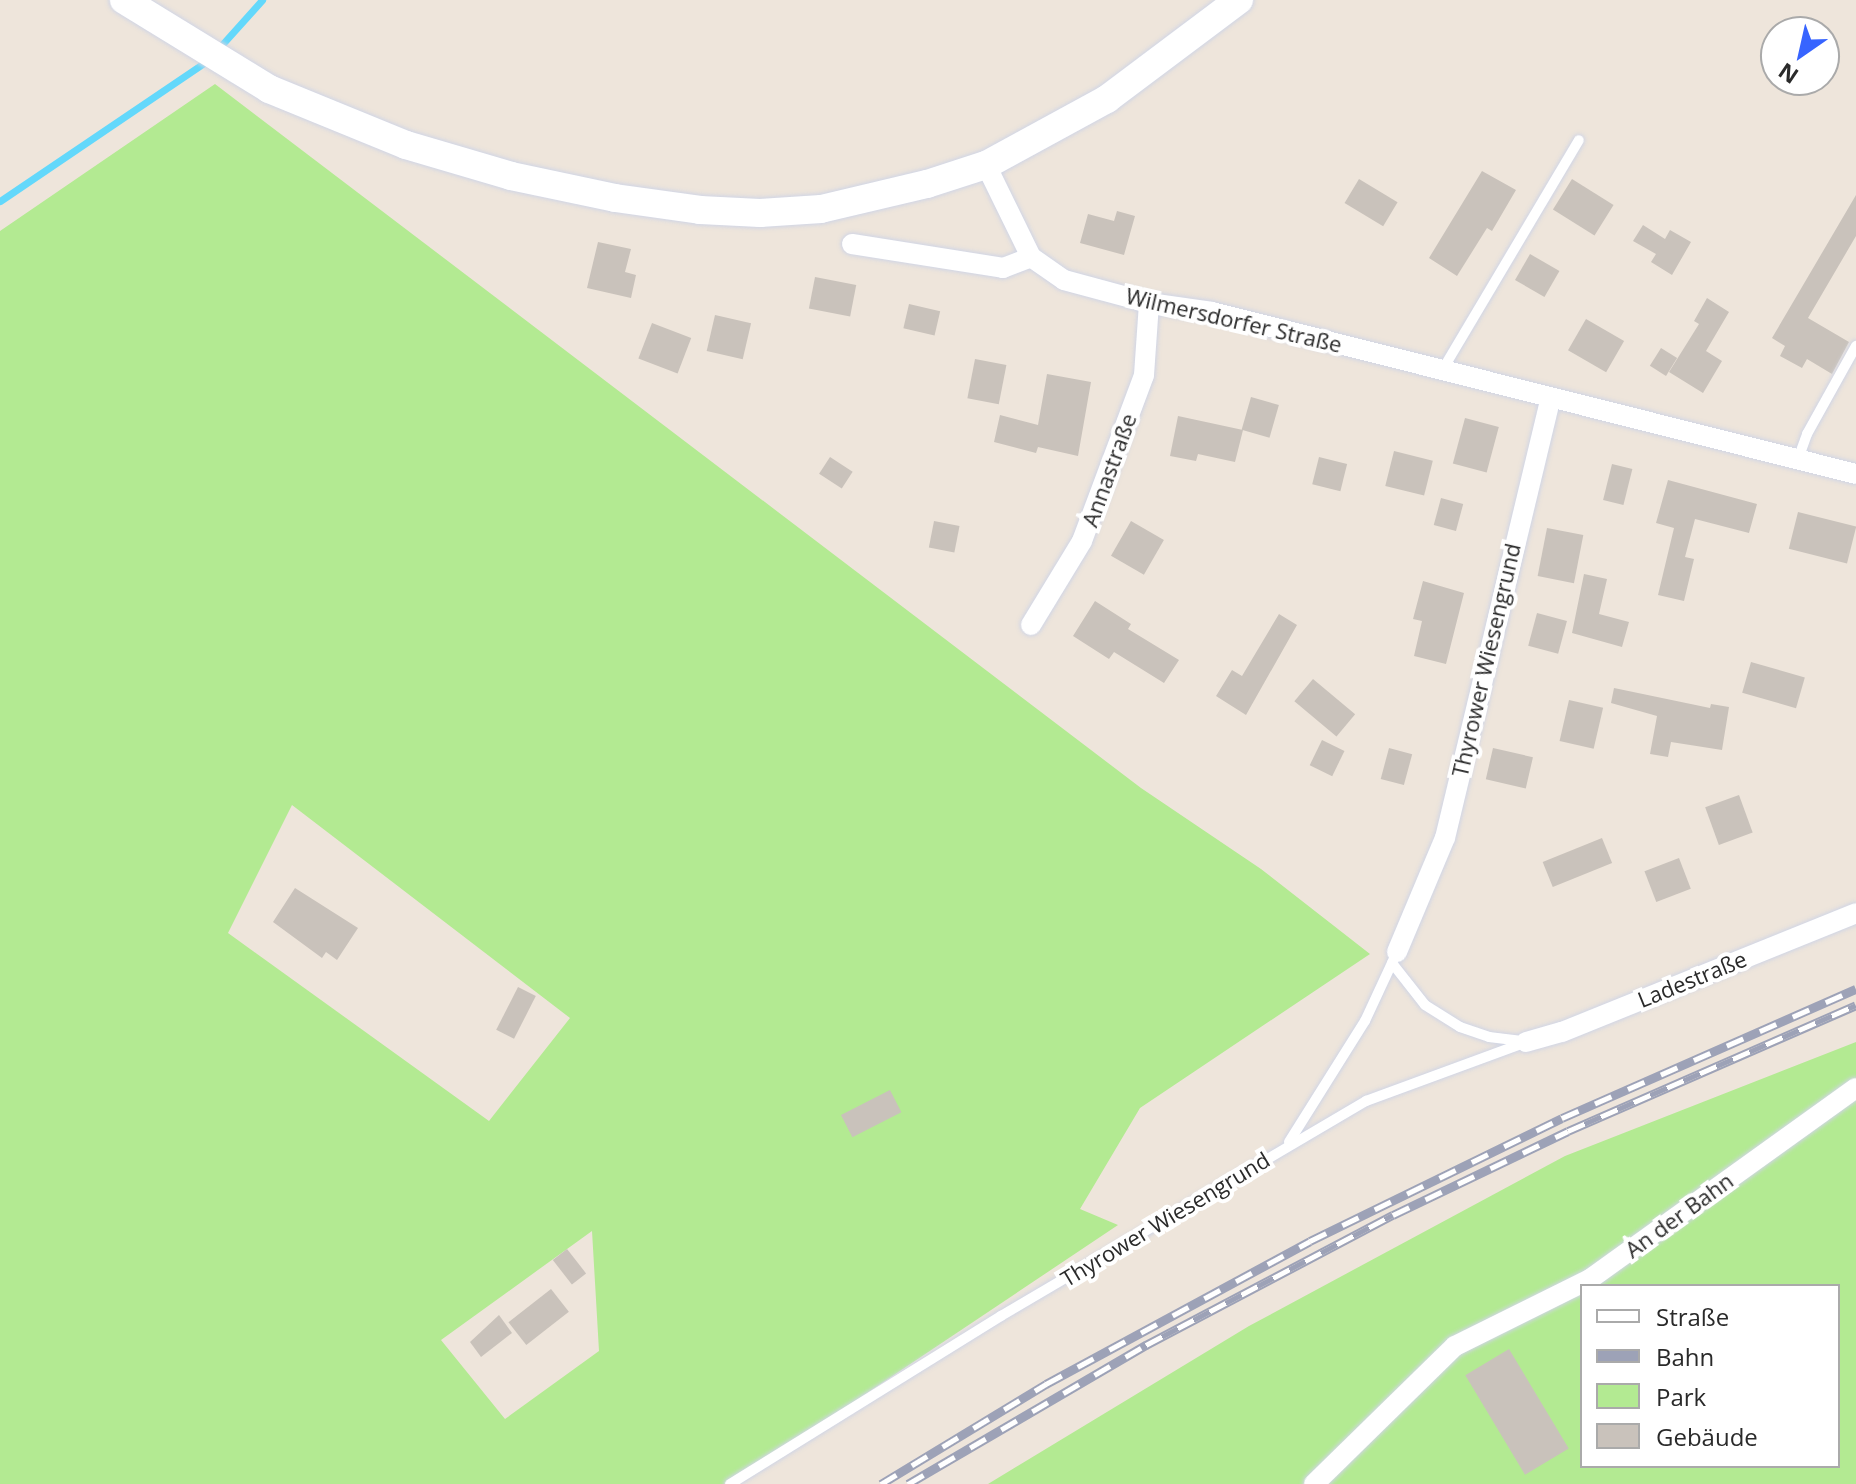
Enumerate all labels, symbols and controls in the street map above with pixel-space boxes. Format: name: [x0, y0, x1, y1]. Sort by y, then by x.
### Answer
north arrow: [1760, 16, 1840, 96]
text: N: [1772, 57, 1804, 92]
street label: Wilmersdorfer Straße: [1123, 282, 1345, 358]
street label: Annastraße: [1076, 410, 1142, 530]
street label: Thyrower Wiesengrund: [1446, 541, 1526, 779]
street label: Ladestraße: [1634, 945, 1750, 1013]
street label: Thyrower Wiesengrund: [1056, 1146, 1274, 1292]
street label: An der Bahn: [1620, 1167, 1738, 1263]
legend: [1580, 1284, 1840, 1468]
text: Straße: [1656, 1300, 1729, 1333]
text: Bahn: [1656, 1340, 1714, 1373]
text: Park: [1656, 1380, 1706, 1413]
text: Gebäude: [1656, 1420, 1758, 1453]

